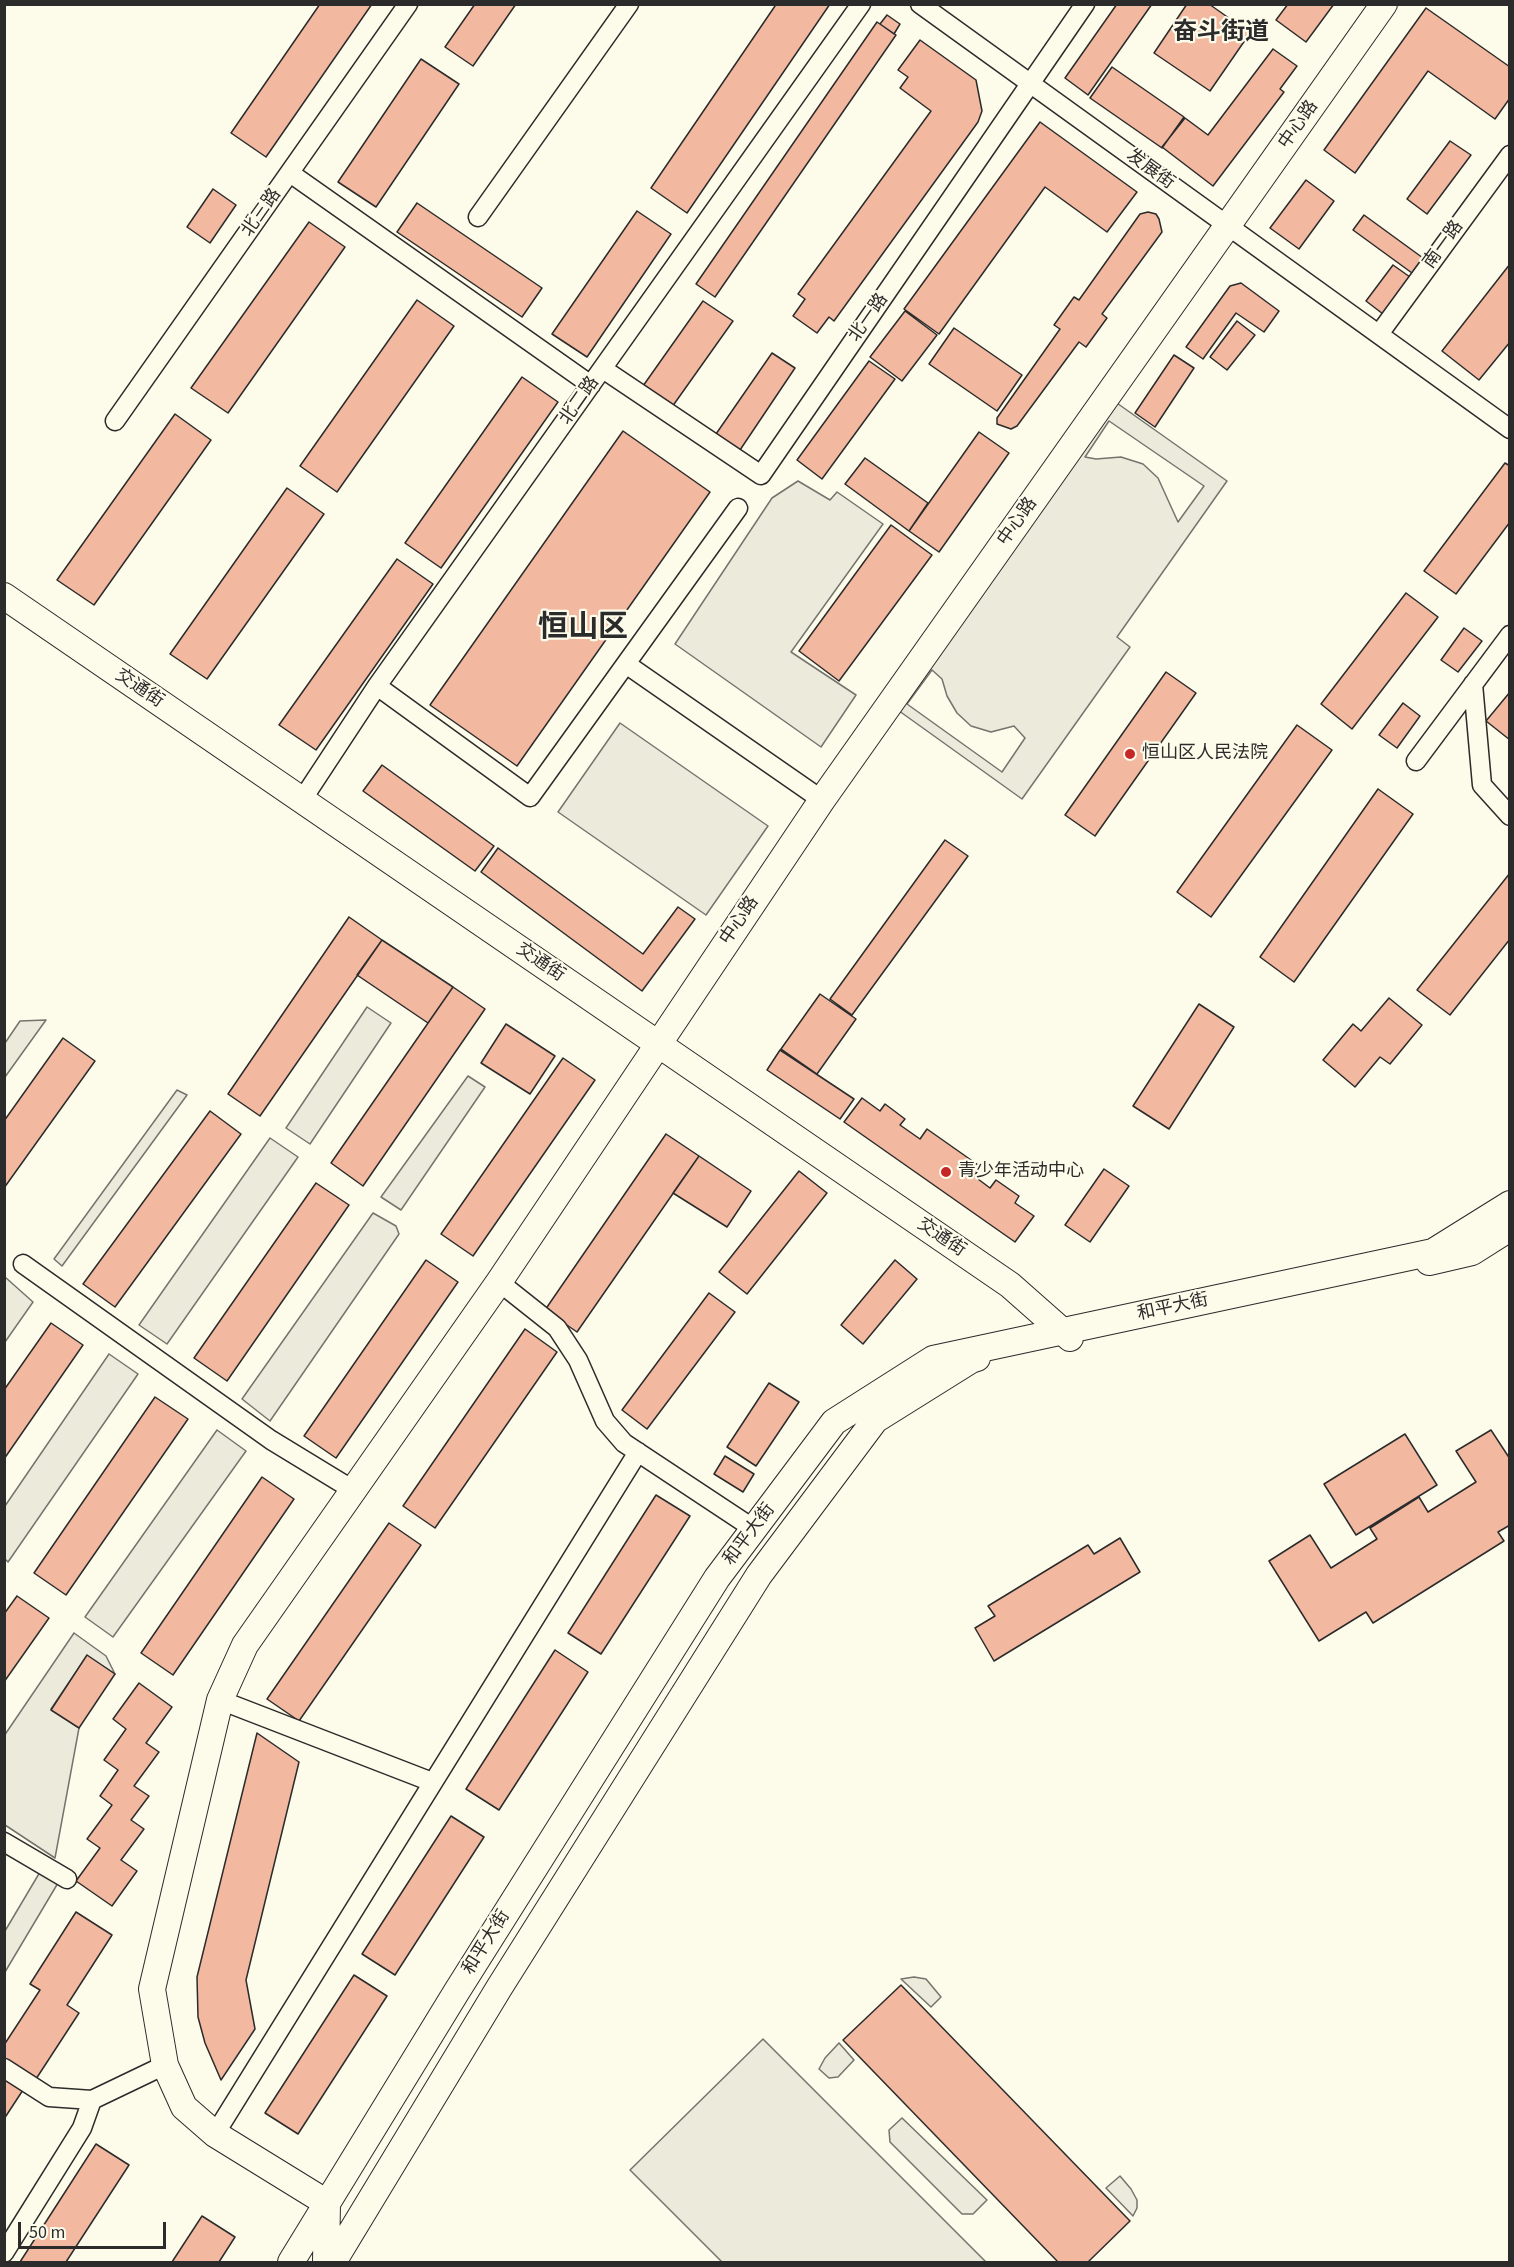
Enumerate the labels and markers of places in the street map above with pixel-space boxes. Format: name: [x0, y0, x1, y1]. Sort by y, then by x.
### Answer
place label: 恒山区人民法院: [1142, 743, 1268, 765]
marker: 恒山区人民法院: [1123, 747, 1137, 761]
place label: 青少年活动中心: [958, 1161, 1084, 1183]
marker: 青少年活动中心: [939, 1165, 953, 1179]

